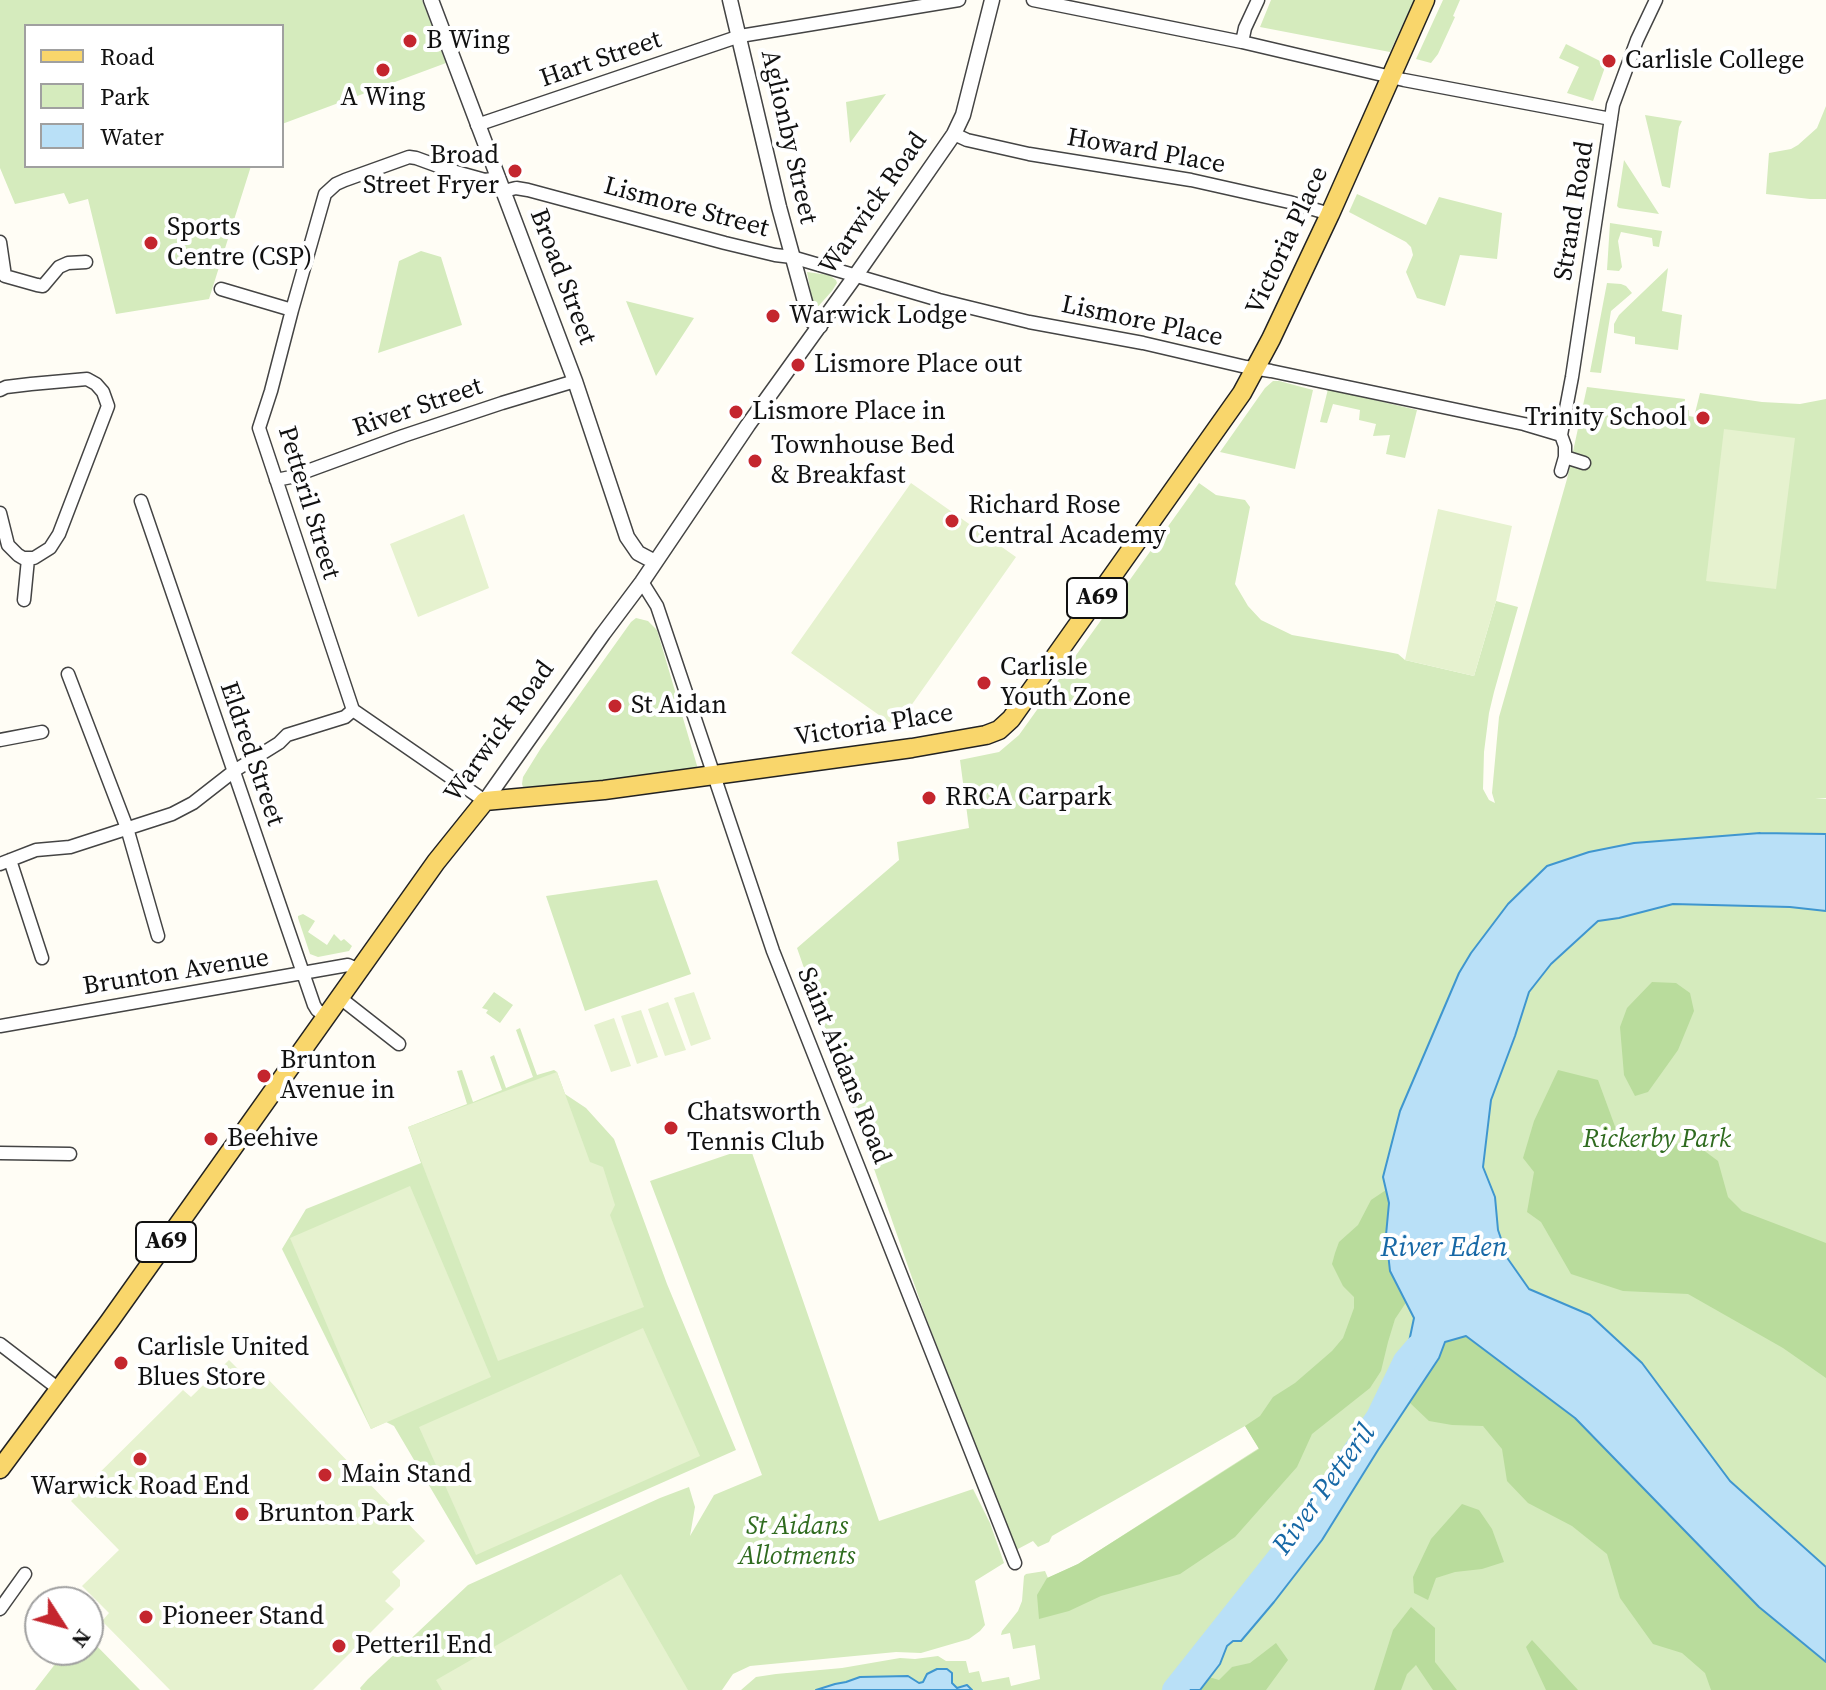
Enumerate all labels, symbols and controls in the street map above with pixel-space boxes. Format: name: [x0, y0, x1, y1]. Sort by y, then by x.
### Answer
legend: [24, 24, 284, 168]
place label: B Wing: [426, 25, 510, 57]
street label: Hart Street: [536, 25, 666, 95]
marker: B Wing: [401, 32, 419, 50]
text: Road: [100, 40, 154, 73]
place label: Carlisle College: [1625, 45, 1804, 77]
street label: Aglionby Street: [753, 47, 823, 227]
marker: Carlisle College: [1600, 52, 1618, 70]
marker: A Wing: [374, 61, 392, 79]
text: Park: [100, 80, 149, 113]
place label: A Wing: [341, 82, 425, 114]
text: Water: [100, 120, 164, 153]
street label: Howard Place: [1064, 123, 1228, 181]
street label: Warwick Road: [813, 127, 935, 281]
street label: Strand Road: [1549, 139, 1601, 283]
place label: Broad Street Fryer: [363, 140, 499, 202]
marker: Broad Street Fryer: [506, 162, 524, 180]
street label: Victoria Place: [1240, 162, 1336, 320]
street label: Lismore Street: [600, 171, 772, 245]
street label: Broad Street: [522, 205, 602, 349]
place label: Sports Centre (CSP): [167, 212, 312, 274]
marker: Sports Centre (CSP): [142, 234, 160, 252]
street label: Lismore Place: [1058, 290, 1226, 354]
place label: Warwick Lodge: [789, 300, 968, 332]
marker: Warwick Lodge: [764, 307, 782, 325]
place label: Lismore Place out: [814, 349, 1022, 381]
marker: Lismore Place out: [789, 356, 807, 374]
street label: River Street: [349, 371, 487, 445]
place label: Lismore Place in: [752, 396, 946, 428]
place label: Trinity School: [1525, 402, 1687, 434]
marker: Lismore Place in: [727, 403, 745, 421]
marker: Trinity School: [1694, 409, 1712, 427]
street label: Petteril Street: [270, 423, 346, 583]
place label: Townhouse Bed & Breakfast: [771, 430, 955, 492]
marker: Townhouse Bed & Breakfast: [746, 452, 764, 470]
place label: Richard Rose Central Academy: [968, 490, 1166, 552]
marker: Richard Rose Central Academy: [943, 512, 961, 530]
road number: A69: [1067, 578, 1127, 618]
place label: Carlisle Youth Zone: [1000, 652, 1131, 714]
street label: Warwick Road: [438, 655, 562, 809]
marker: Carlisle Youth Zone: [975, 674, 993, 692]
street label: Eldred Street: [212, 678, 290, 830]
place label: St Aidan: [631, 690, 727, 722]
marker: St Aidan: [606, 697, 624, 715]
street label: Victoria Place: [793, 698, 955, 754]
place label: RRCA Carpark: [945, 782, 1112, 814]
marker: RRCA Carpark: [920, 789, 938, 807]
street label: Brunton Avenue: [81, 943, 271, 1003]
street label: Saint Aidans Road: [789, 963, 897, 1169]
place label: Brunton Avenue in: [280, 1045, 395, 1106]
marker: Brunton Avenue in: [255, 1067, 273, 1085]
place label: Chatsworth Tennis Club: [687, 1097, 825, 1158]
marker: Chatsworth Tennis Club: [662, 1119, 680, 1137]
place label: Beehive: [227, 1123, 318, 1155]
park label: Rickerby Park: [1583, 1124, 1731, 1156]
marker: Beehive: [202, 1130, 220, 1148]
road number: A69: [136, 1222, 196, 1262]
water label: River Eden: [1381, 1232, 1507, 1266]
place label: Carlisle United Blues Store: [137, 1332, 309, 1394]
marker: Carlisle United Blues Store: [112, 1354, 130, 1372]
water label: River Petteril: [1266, 1418, 1384, 1562]
marker: Warwick Road End: [131, 1450, 149, 1468]
place label: Main Stand: [341, 1459, 472, 1491]
marker: Main Stand: [316, 1466, 334, 1484]
place label: Warwick Road End: [31, 1471, 249, 1503]
place label: Brunton Park: [258, 1498, 414, 1530]
marker: Brunton Park: [233, 1505, 251, 1523]
park label: St Aidans Allotments: [739, 1511, 855, 1572]
north arrow: [24, 1586, 104, 1666]
place label: Pioneer Stand: [162, 1601, 324, 1633]
marker: Pioneer Stand: [137, 1608, 155, 1626]
text: N: [65, 1624, 99, 1654]
place label: Petteril End: [355, 1630, 492, 1662]
marker: Petteril End: [330, 1637, 348, 1655]

